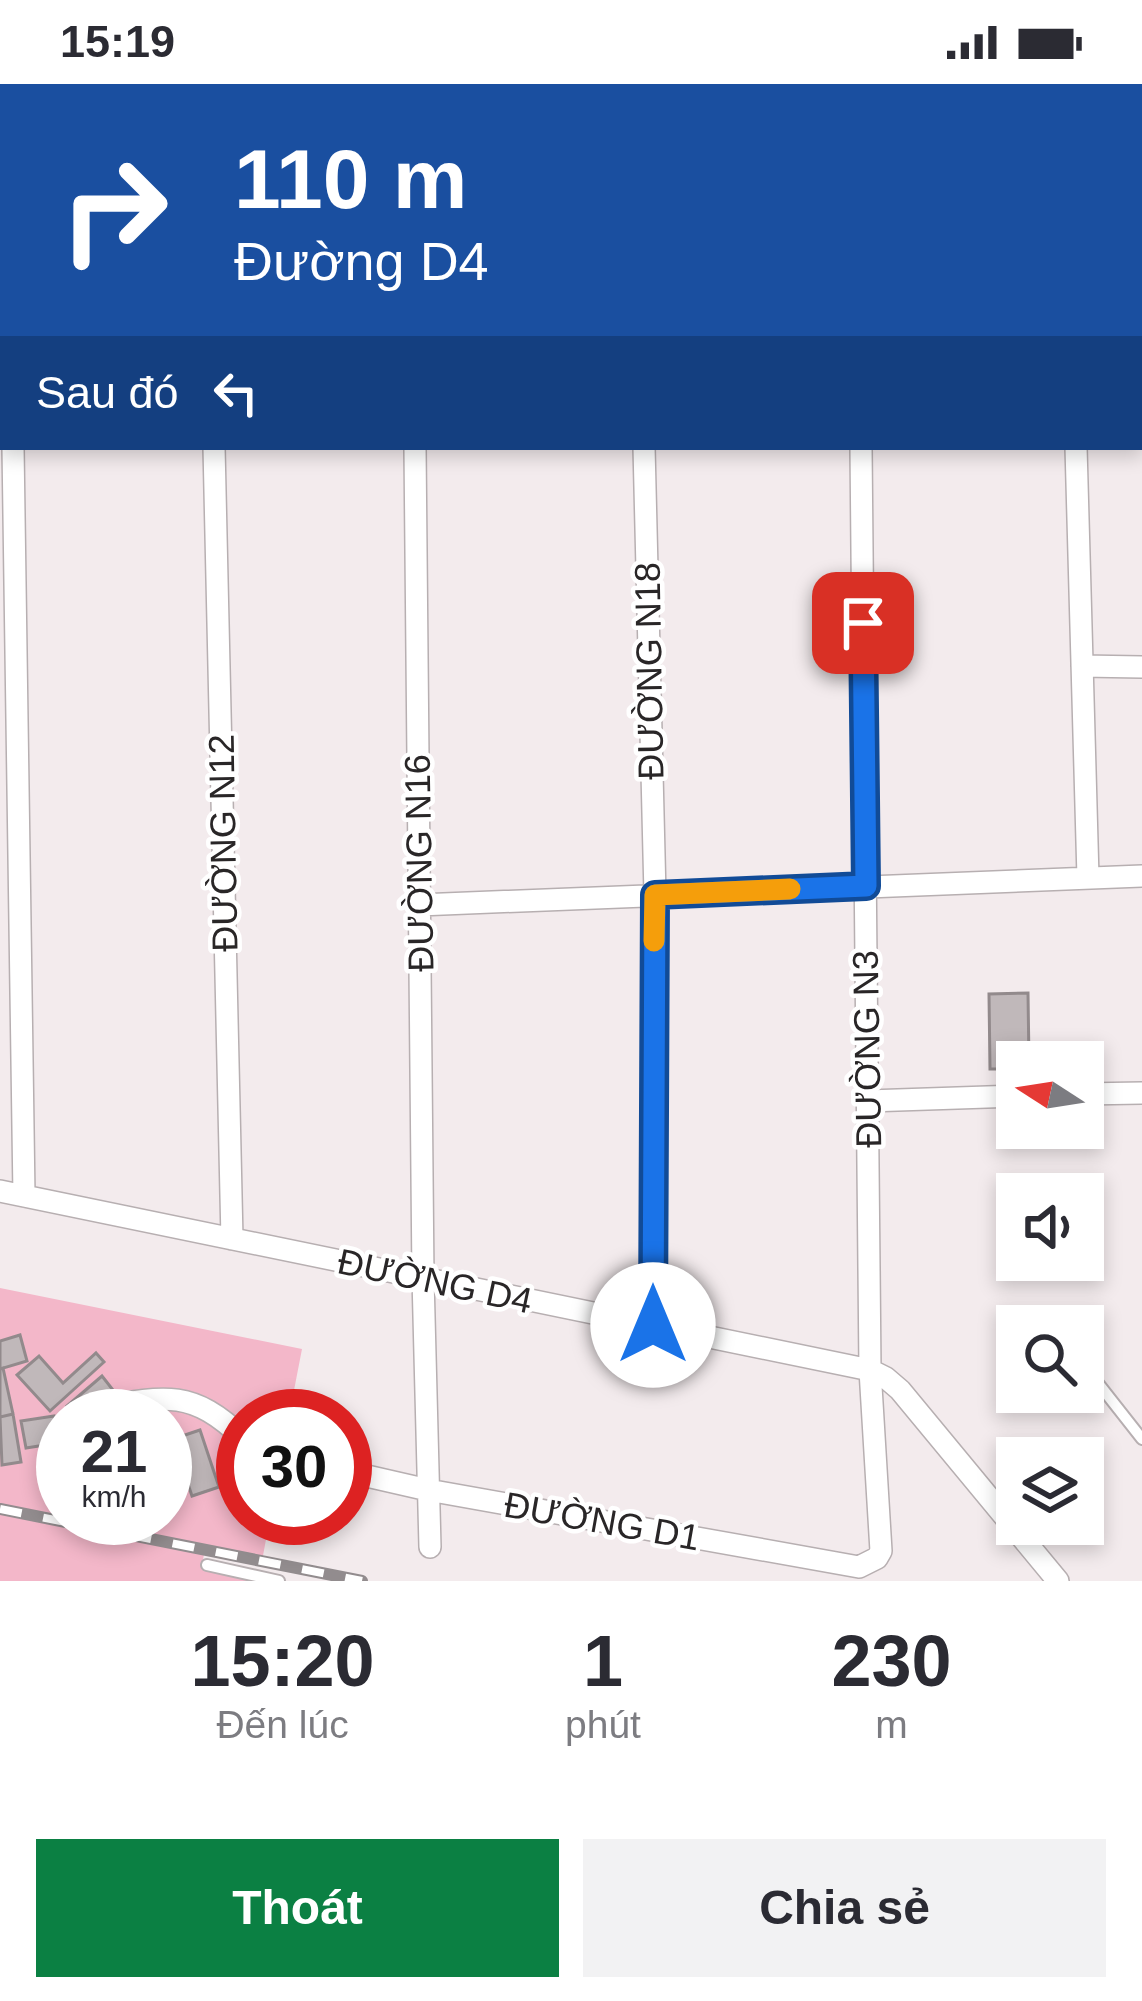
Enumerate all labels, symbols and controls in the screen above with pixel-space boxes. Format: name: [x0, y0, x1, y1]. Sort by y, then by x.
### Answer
text: 15:19: [60, 16, 175, 67]
icon: right: [36, 132, 192, 288]
text: 110 m: [234, 132, 468, 226]
text: Đường D4: [234, 231, 489, 291]
icon: left: [203, 360, 269, 426]
text: Sau đó: [36, 367, 179, 418]
street label: ĐƯỜNG N18: [627, 562, 671, 780]
pin: [812, 572, 914, 674]
icon: arrive: [830, 590, 896, 656]
street label: ĐƯỜNG N12: [201, 734, 245, 952]
street label: ĐƯỜNG N16: [397, 754, 441, 972]
street label: ĐƯỜNG N3: [845, 950, 889, 1148]
north arrow: [996, 1041, 1104, 1149]
map controls: [996, 1041, 1104, 1545]
button: sound: [996, 1173, 1104, 1281]
street label: ĐƯỜNG D4: [334, 1240, 536, 1322]
position arrow: [590, 1262, 716, 1388]
button: search: [996, 1305, 1104, 1413]
speed limit sign: 30: [216, 1389, 372, 1545]
text: 21: [81, 1418, 147, 1485]
button: layers: [996, 1437, 1104, 1545]
text: km/h: [81, 1480, 147, 1513]
street label: ĐƯỜNG D1: [501, 1484, 703, 1558]
text: 15:20: [190, 1621, 375, 1701]
text: 1: [583, 1621, 623, 1701]
text: 230: [831, 1621, 952, 1701]
text: Đến lúc: [216, 1703, 349, 1746]
text: phút: [565, 1703, 641, 1746]
text: m: [875, 1703, 908, 1746]
button: Thoát: [36, 1839, 559, 1977]
button: Chia sẻ: [583, 1839, 1106, 1977]

